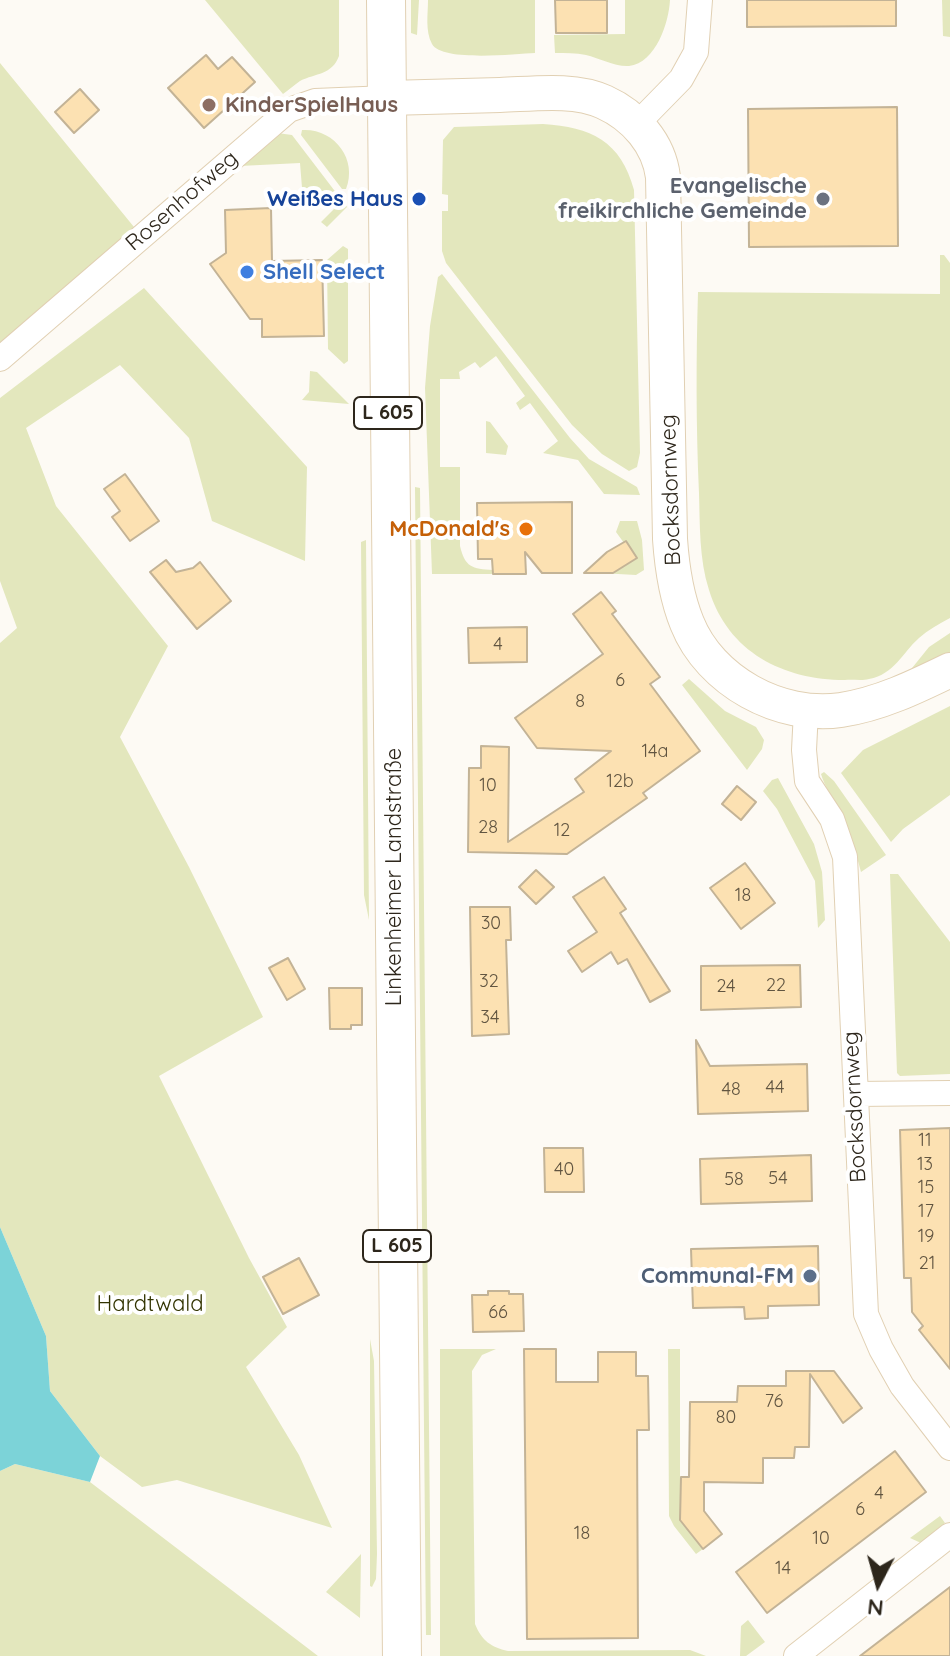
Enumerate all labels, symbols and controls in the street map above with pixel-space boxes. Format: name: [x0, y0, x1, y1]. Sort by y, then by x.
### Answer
place label: KinderSpielHaus: [225, 92, 398, 118]
marker: KinderSpielHaus: [200, 96, 218, 114]
street label: Rosenhofweg: [121, 145, 243, 257]
place label: Evangelische freikirchliche Gemeinde: [558, 173, 807, 224]
place label: Weißes Haus: [267, 186, 403, 212]
marker: Weißes Haus: [410, 190, 428, 208]
marker: Evangelische freikirchliche Gemeinde: [814, 190, 832, 208]
place label: Shell Select: [263, 259, 385, 285]
marker: Shell Select: [238, 263, 256, 281]
road number: L 605: [354, 397, 422, 429]
street label: Bocksdornweg: [655, 414, 687, 566]
place label: McDonald's: [389, 516, 510, 542]
marker: McDonald's: [517, 520, 535, 538]
house number: 4: [493, 634, 503, 656]
house number: 6: [615, 670, 625, 692]
house number: 8: [575, 691, 585, 713]
house number: 14a: [642, 741, 668, 763]
street label: Linkenheimer Landstraße: [381, 748, 407, 1006]
house number: 12b: [606, 771, 634, 793]
house number: 10: [479, 775, 497, 797]
house number: 28: [478, 817, 498, 839]
house number: 12: [554, 820, 570, 842]
house number: 18: [735, 885, 751, 907]
house number: 30: [481, 913, 501, 935]
house number: 32: [479, 971, 499, 993]
house number: 22: [766, 975, 786, 997]
house number: 24: [716, 976, 736, 998]
house number: 34: [481, 1007, 499, 1029]
street label: Bocksdornweg: [838, 1031, 872, 1183]
house number: 44: [766, 1077, 784, 1099]
house number: 48: [721, 1079, 741, 1101]
house number: 11: [918, 1130, 932, 1152]
house number: 13: [917, 1154, 933, 1176]
house number: 40: [554, 1159, 574, 1181]
house number: 54: [768, 1168, 788, 1190]
house number: 58: [724, 1169, 744, 1191]
house number: 15: [918, 1177, 934, 1199]
house number: 17: [918, 1201, 934, 1223]
house number: 19: [918, 1226, 934, 1248]
road number: L 605: [363, 1230, 431, 1262]
house number: 21: [919, 1253, 935, 1275]
place label: Communal-FM: [641, 1263, 794, 1289]
marker: Communal-FM: [801, 1267, 819, 1285]
park label: Hardtwald: [97, 1291, 203, 1317]
house number: 66: [488, 1302, 508, 1324]
house number: 76: [765, 1391, 783, 1413]
house number: 80: [716, 1407, 736, 1429]
house number: 4: [874, 1483, 884, 1505]
house number: 6: [855, 1499, 865, 1521]
house number: 18: [574, 1523, 590, 1545]
house number: 10: [812, 1528, 830, 1550]
north arrow: [838, 1544, 918, 1624]
house number: 14: [775, 1558, 791, 1580]
text: N: [866, 1593, 885, 1623]

